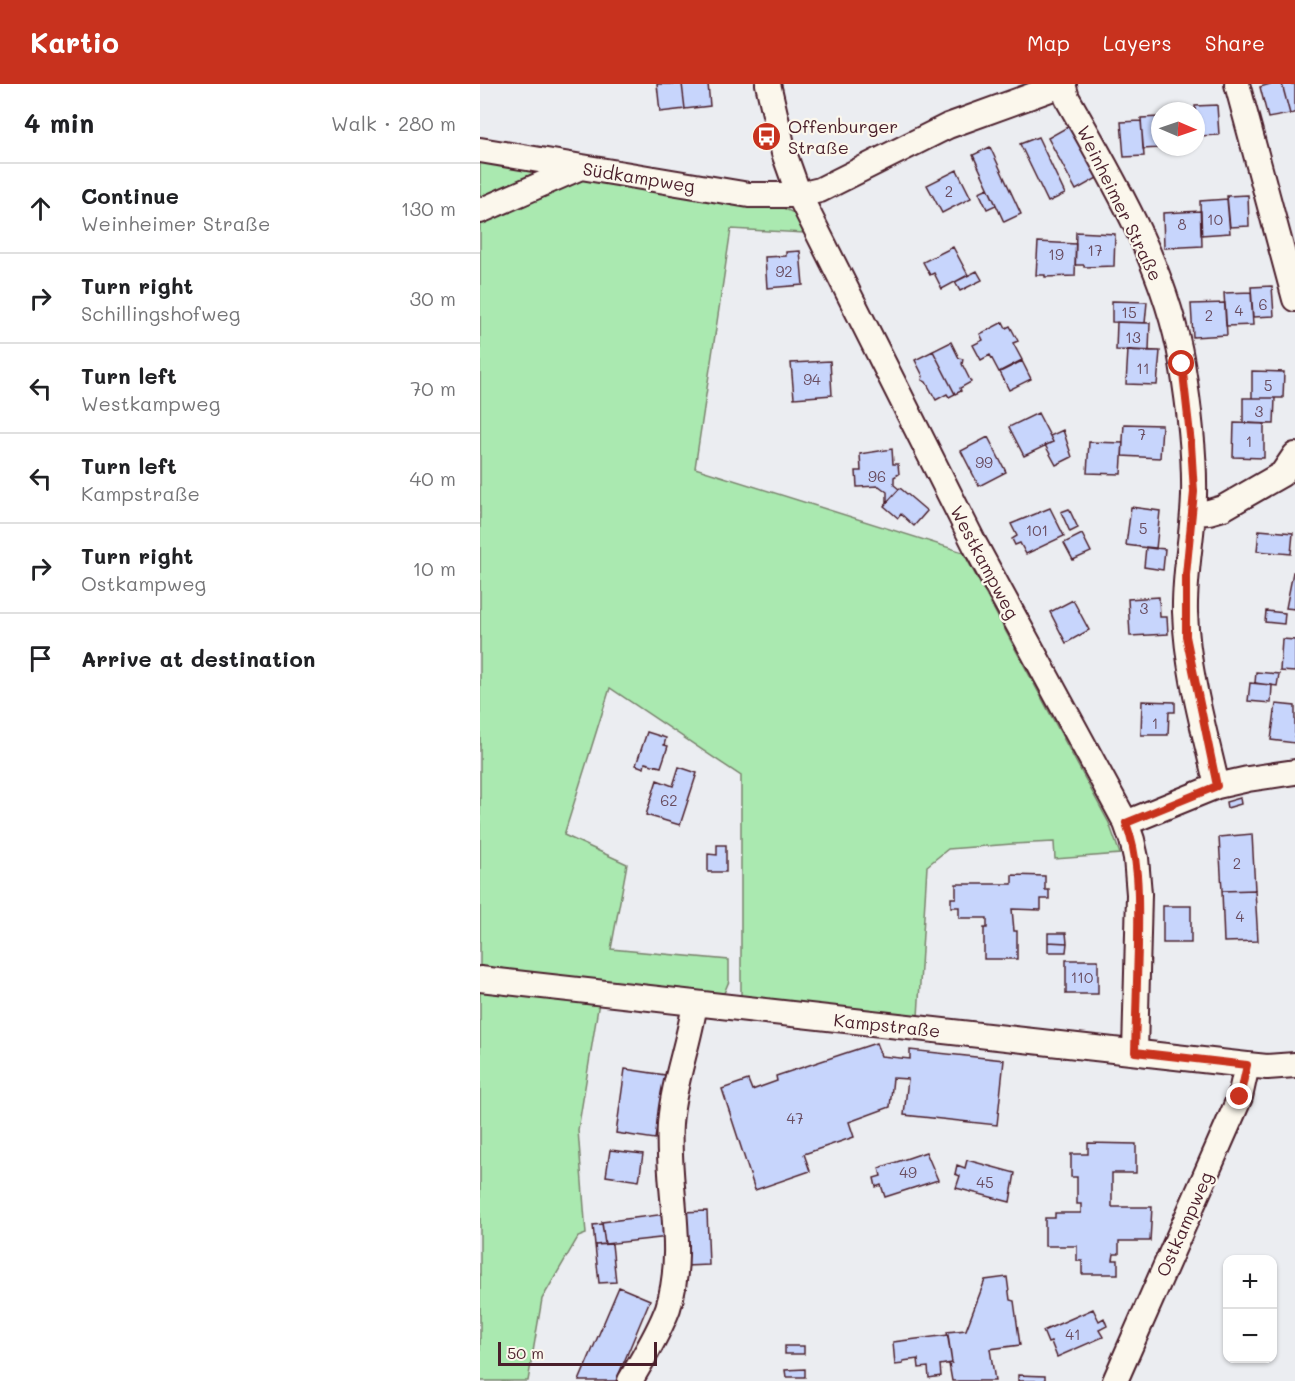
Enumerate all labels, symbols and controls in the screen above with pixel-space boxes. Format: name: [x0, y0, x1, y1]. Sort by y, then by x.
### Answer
text: Kartio: [30, 24, 119, 60]
text: Map: [1027, 29, 1070, 56]
text: Layers: [1103, 29, 1172, 56]
text: Share: [1205, 29, 1265, 56]
north arrow: [1151, 102, 1205, 156]
text: 4 min: [24, 106, 94, 140]
text: Walk · 280 m: [331, 110, 456, 136]
place label: Offenburger Straße: [788, 114, 898, 159]
bus stop icon: Offenburger Straße: [751, 120, 783, 152]
street label: Weinheimer Straße: [1072, 121, 1168, 285]
street label: Südkampweg: [581, 156, 697, 198]
text: Continue: [81, 181, 179, 210]
house number: 2: [945, 181, 953, 201]
icon: ahead: [24, 192, 57, 225]
text: 130 m: [401, 195, 456, 221]
house number: 10: [1207, 209, 1223, 229]
text: Weinheimer Straße: [81, 210, 270, 236]
house number: 8: [1177, 214, 1187, 234]
house number: 17: [1087, 240, 1103, 260]
house number: 19: [1048, 244, 1064, 264]
house number: 92: [775, 261, 793, 281]
text: Turn right: [81, 271, 193, 300]
icon: right: [24, 282, 57, 315]
text: 30 m: [410, 285, 456, 311]
house number: 6: [1258, 294, 1268, 314]
text: Schillingshofweg: [81, 300, 240, 326]
house number: 4: [1235, 300, 1244, 320]
house number: 15: [1121, 302, 1137, 322]
house number: 2: [1205, 305, 1213, 325]
house number: 13: [1125, 327, 1141, 347]
route start: [1168, 350, 1194, 376]
house number: 11: [1136, 358, 1150, 378]
text: Turn left: [81, 361, 177, 390]
house number: 94: [803, 369, 821, 389]
icon: left: [24, 372, 57, 405]
text: 70 m: [410, 375, 456, 401]
house number: 5: [1264, 375, 1272, 395]
text: Westkampweg: [81, 390, 220, 416]
house number: 3: [1255, 401, 1264, 421]
house number: 7: [1138, 424, 1146, 444]
house number: 1: [1246, 431, 1252, 451]
text: Turn left: [81, 451, 177, 480]
house number: 99: [975, 452, 993, 472]
icon: left: [24, 462, 57, 495]
text: 40 m: [410, 465, 456, 491]
house number: 96: [868, 466, 886, 486]
text: Kampstraße: [81, 480, 200, 506]
street label: Westkampweg: [945, 501, 1025, 623]
house number: 5: [1139, 518, 1147, 538]
house number: 101: [1026, 520, 1048, 540]
text: Turn right: [81, 541, 193, 570]
icon: right: [24, 552, 57, 585]
text: 10 m: [412, 555, 456, 581]
text: Ostkampweg: [81, 570, 206, 596]
house number: 3: [1140, 598, 1149, 618]
icon: arrive: [24, 642, 57, 675]
text: Arrive at destination: [81, 644, 316, 673]
house number: 1: [1152, 713, 1158, 733]
house number: 62: [660, 790, 678, 810]
house number: 2: [1233, 853, 1241, 873]
house number: 4: [1236, 906, 1245, 926]
house number: 110: [1071, 967, 1093, 987]
street label: Kampstraße: [832, 1007, 942, 1043]
route end: [1226, 1083, 1252, 1109]
house number: 47: [786, 1108, 804, 1128]
house number: 49: [899, 1162, 917, 1182]
street label: Ostkampweg: [1150, 1168, 1218, 1280]
house number: 45: [976, 1172, 994, 1192]
map controls: [1223, 1255, 1277, 1363]
button: +: [1223, 1255, 1277, 1309]
button: −: [1223, 1309, 1277, 1363]
house number: 41: [1065, 1324, 1081, 1344]
scale bar: [498, 1339, 657, 1366]
text: 50 m: [507, 1342, 544, 1363]

